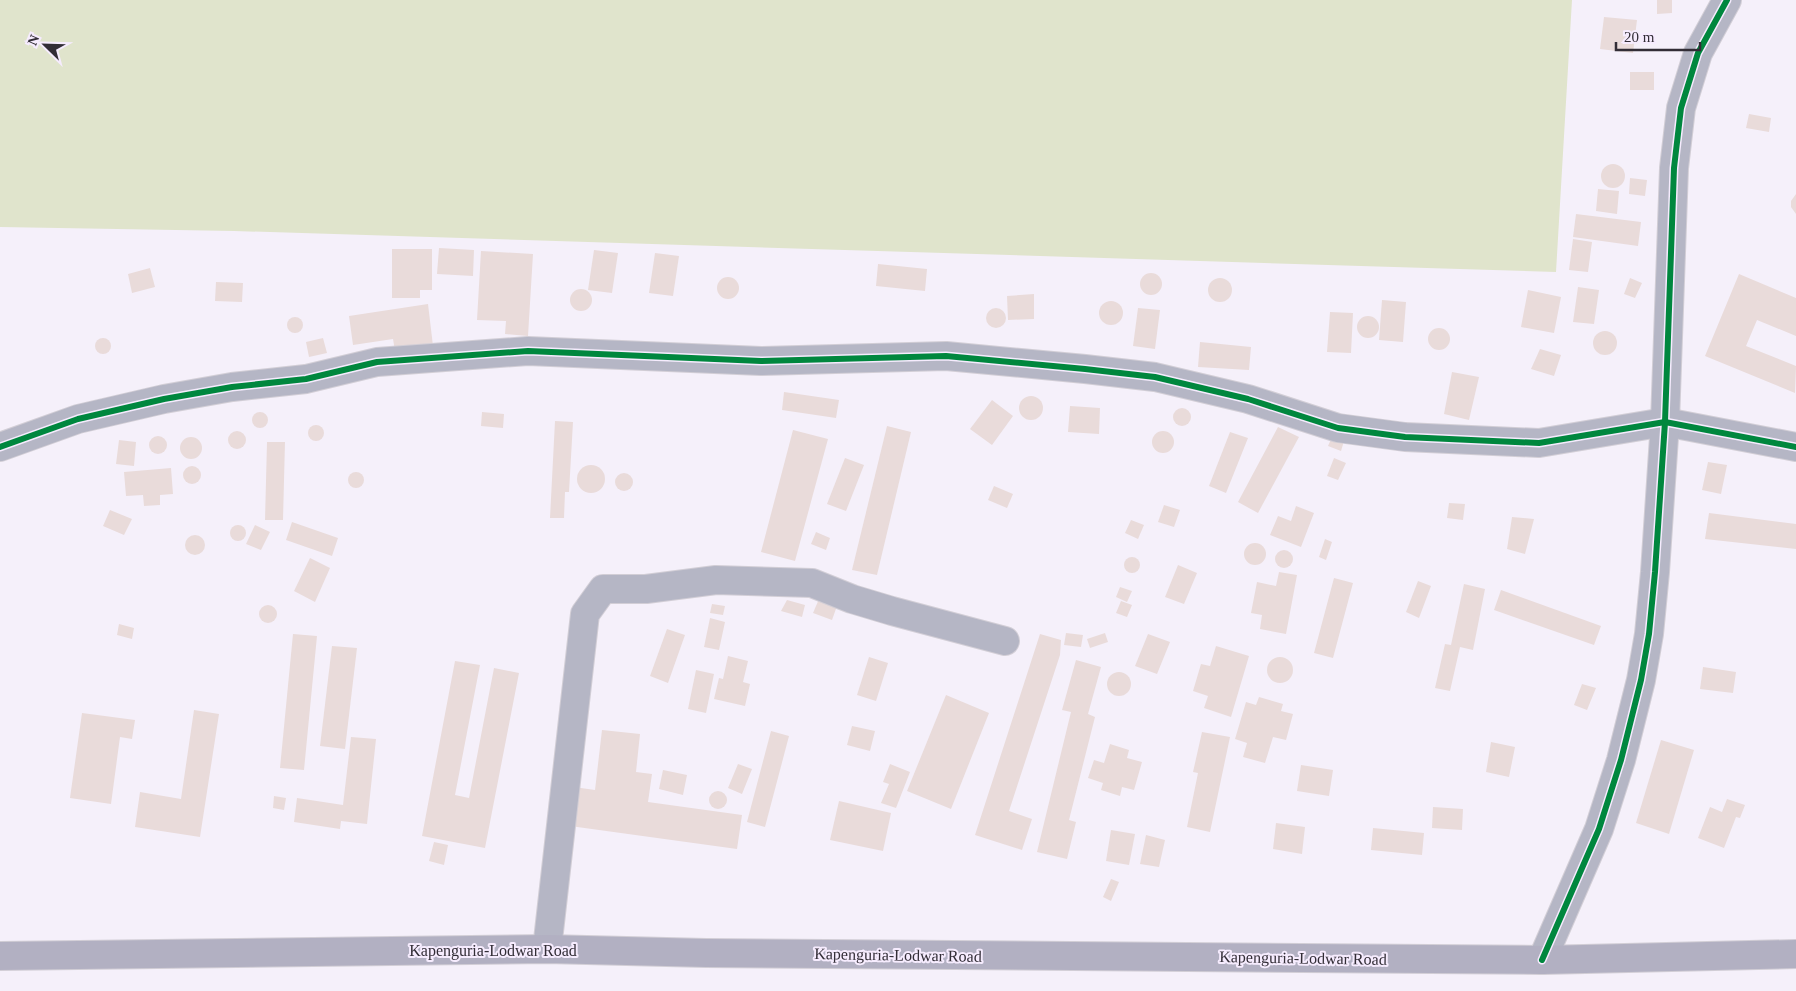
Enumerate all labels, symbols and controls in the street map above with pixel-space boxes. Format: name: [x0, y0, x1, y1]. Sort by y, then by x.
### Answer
north arrow: [20, 20, 70, 70]
scale bar: [1616, 20, 1700, 52]
text: 20 m: [1624, 29, 1655, 45]
text: N: [25, 33, 42, 48]
street label: Kapenguria-Lodwar Road: [409, 942, 577, 960]
street label: Kapenguria-Lodwar Road: [814, 945, 982, 966]
street label: Kapenguria-Lodwar Road: [1219, 948, 1387, 969]

